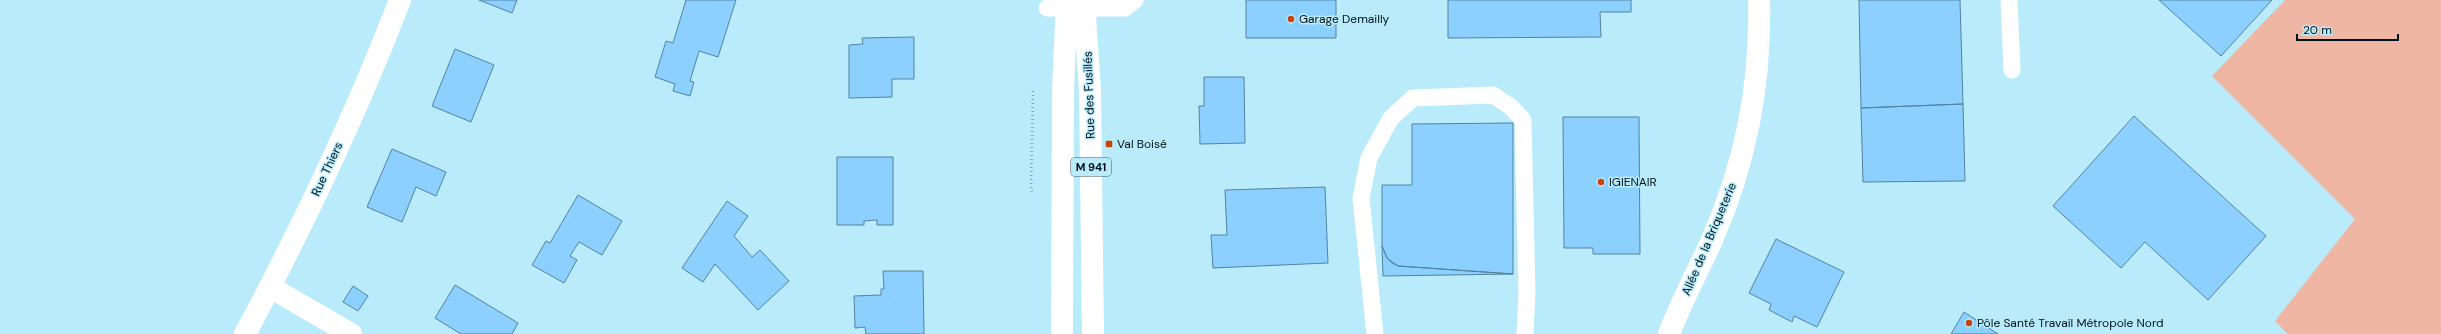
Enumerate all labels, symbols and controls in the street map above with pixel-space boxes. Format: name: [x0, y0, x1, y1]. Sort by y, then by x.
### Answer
place label: Garage Demailly: [1299, 11, 1390, 27]
marker: Garage Demailly: [1286, 14, 1296, 24]
scale bar: [2297, 16, 2398, 42]
text: 20 m: [2303, 22, 2332, 38]
street label: Rue des Fusillés: [1079, 51, 1099, 139]
place label: Val Boisé: [1117, 136, 1167, 152]
street label: Rue Thiers: [308, 139, 346, 199]
marker: Val Boisé: [1104, 139, 1114, 149]
road number: M 941: [1071, 158, 1111, 176]
place label: IGIENAIR: [1609, 174, 1657, 190]
marker: IGIENAIR: [1596, 177, 1606, 187]
street label: Allée de la Briqueterie: [1678, 180, 1740, 298]
place label: Pôle Santé Travail Métropole Nord: [1977, 315, 2164, 331]
marker: Pôle Santé Travail Métropole Nord: [1964, 318, 1974, 328]

